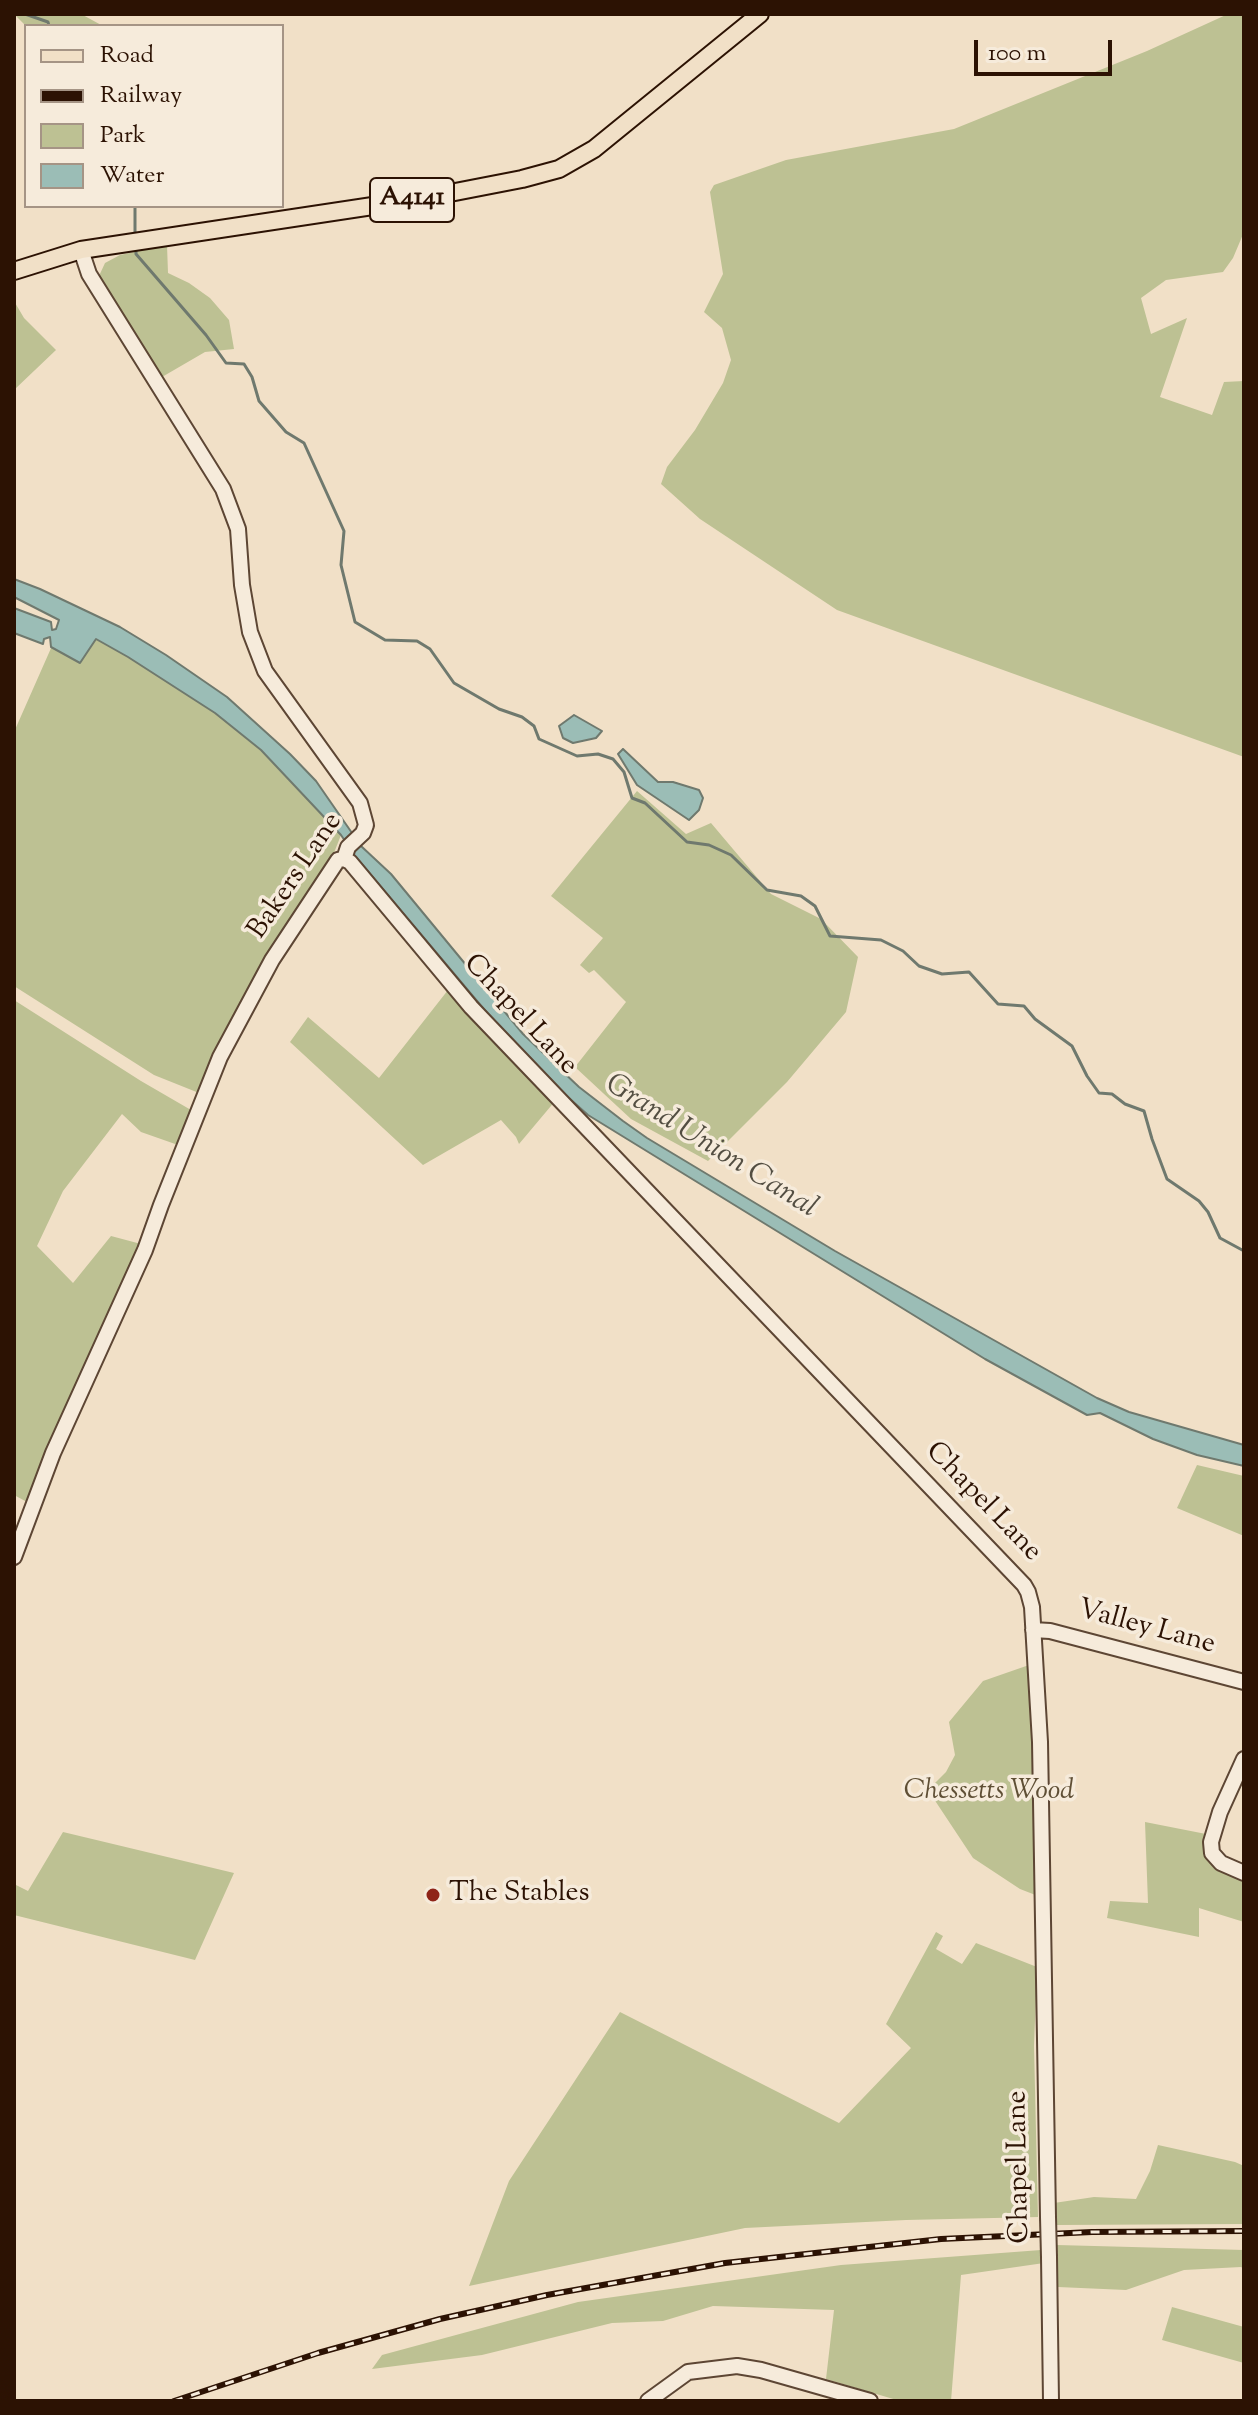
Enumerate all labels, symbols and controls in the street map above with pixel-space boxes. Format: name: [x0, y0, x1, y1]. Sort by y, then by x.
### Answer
legend: [24, 24, 284, 208]
scale bar: [978, 24, 1116, 74]
text: 100 m: [988, 37, 1046, 71]
text: Road: [100, 39, 154, 73]
text: Railway: [100, 79, 182, 113]
text: Park: [100, 119, 146, 153]
text: Water: [100, 159, 164, 193]
road number: A4141: [370, 178, 454, 222]
street label: Bakers Lane: [243, 808, 351, 946]
street label: Chapel Lane: [455, 949, 583, 1083]
water label: Grand Union Canal: [597, 1068, 823, 1228]
street label: Chapel Lane: [917, 1436, 1047, 1570]
street label: Valley Lane: [1074, 1595, 1218, 1663]
park label: Chessetts Wood: [904, 1776, 1074, 1810]
place label: The Stables: [449, 1878, 590, 1912]
marker: The Stables: [424, 1886, 442, 1904]
street label: Chapel Lane: [1003, 2090, 1039, 2244]

